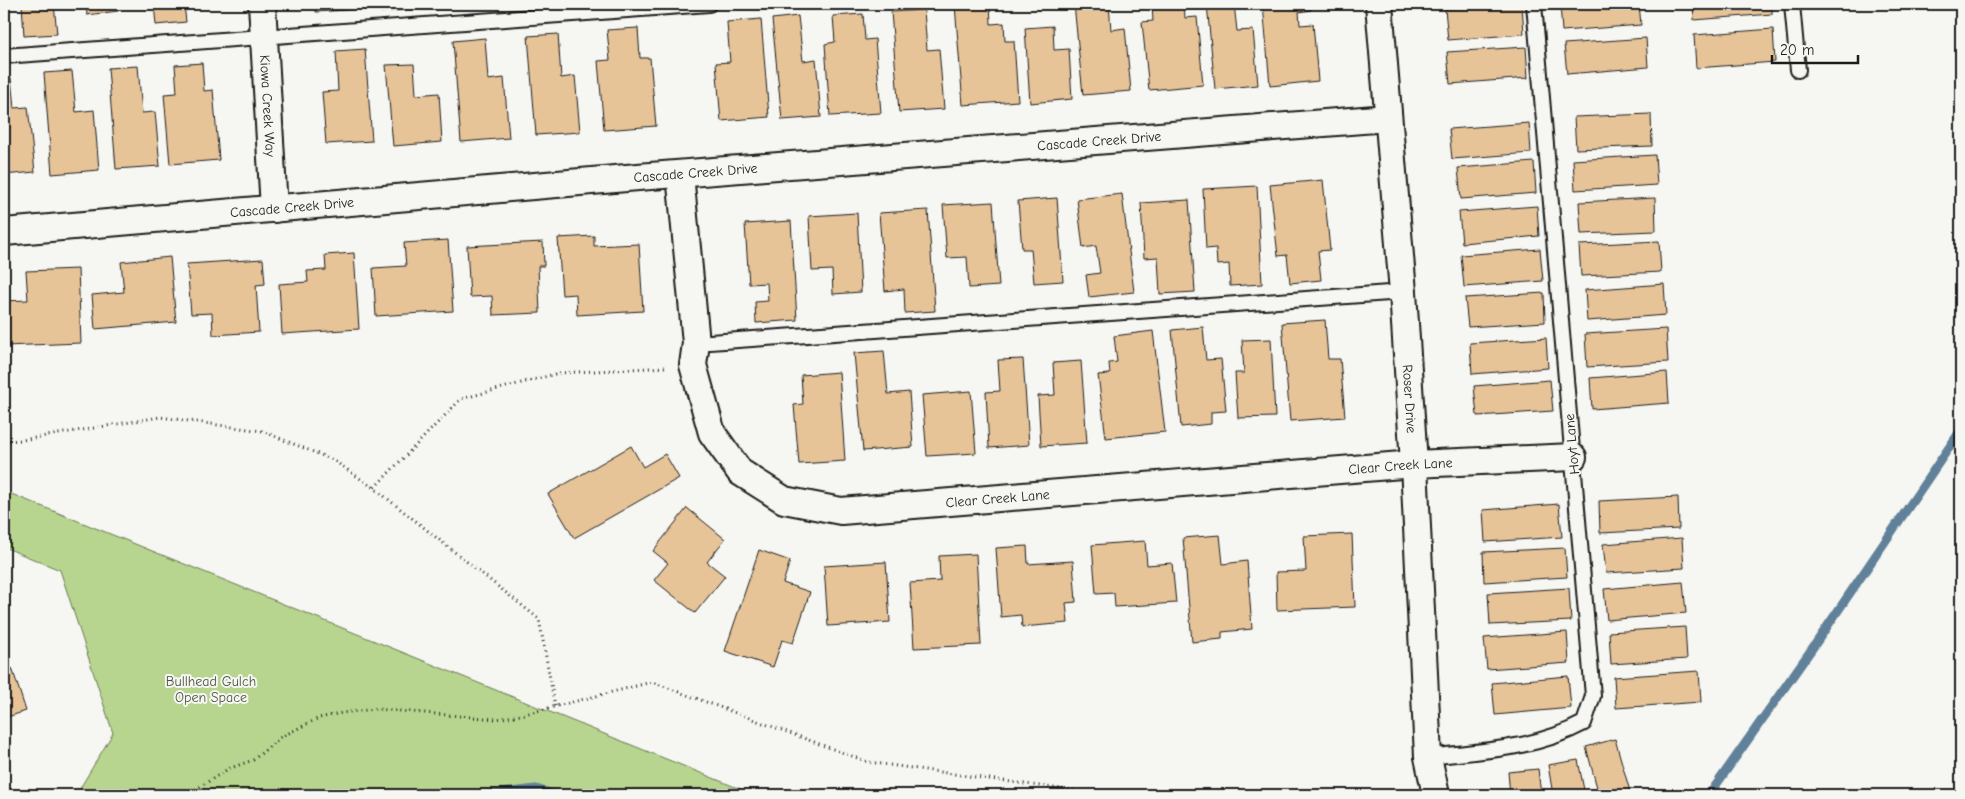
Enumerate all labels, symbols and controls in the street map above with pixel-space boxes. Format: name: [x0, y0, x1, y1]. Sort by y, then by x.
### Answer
scale bar: [1772, 32, 1859, 64]
text: 20 m: [1780, 41, 1814, 59]
street label: Kiowa Creek Way: [256, 54, 279, 158]
street label: Cascade Creek Drive: [1037, 127, 1162, 154]
street label: Cascade Creek Drive: [633, 159, 758, 186]
street label: Cascade Creek Drive: [229, 193, 355, 221]
street label: Roser Drive: [1399, 364, 1421, 434]
street label: Hoyt Lane: [1561, 413, 1583, 475]
street label: Clear Creek Lane: [1348, 454, 1453, 478]
street label: Clear Creek Lane: [945, 485, 1050, 511]
park label: Bullhead Gulch Open Space: [166, 673, 256, 706]

